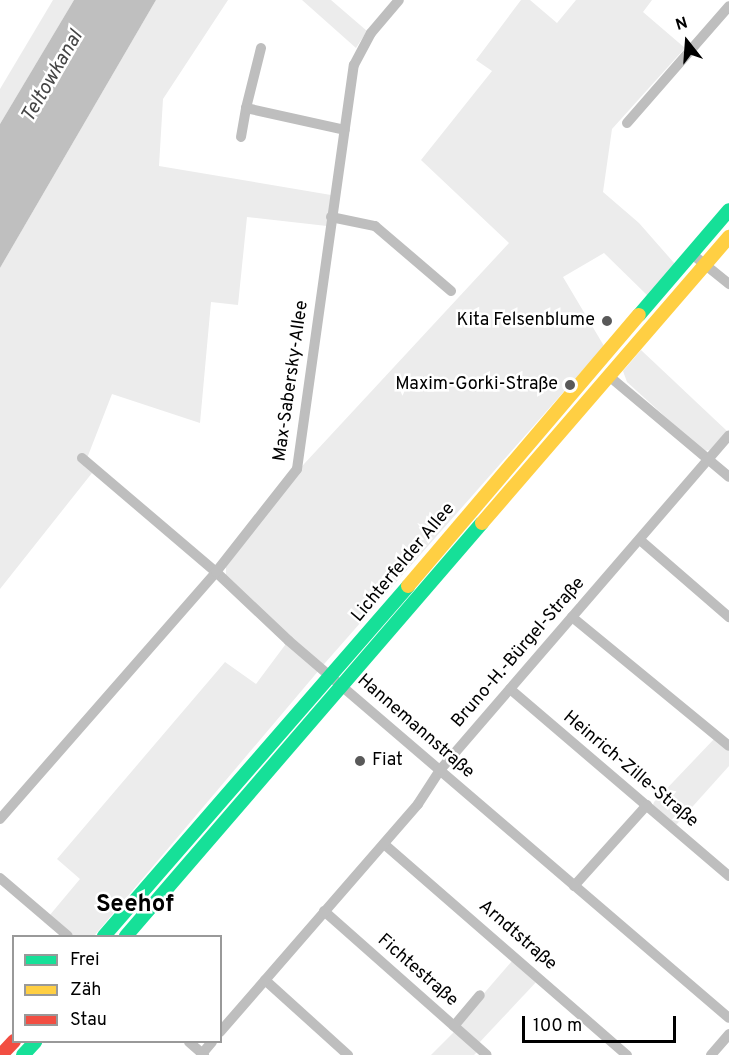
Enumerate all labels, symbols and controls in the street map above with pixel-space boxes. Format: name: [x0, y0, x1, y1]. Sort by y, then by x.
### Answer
north arrow: [657, 12, 717, 72]
text: N: [673, 14, 690, 36]
water label: Teltowkanal: [17, 27, 89, 127]
street label: Max-Sabersky-Allee: [270, 299, 314, 463]
place label: Kita Felsenblume: [457, 310, 595, 332]
marker: Kita Felsenblume: [600, 314, 614, 328]
place label: Maxim-Gorki-Straße: [395, 374, 558, 396]
marker: Maxim-Gorki-Straße: [563, 378, 577, 392]
street label: Lichterfelder Allee: [348, 499, 460, 627]
street label: Bruno-H.-Bürgel-Straße: [448, 573, 590, 733]
street label: Hannemannstraße: [352, 670, 478, 784]
street label: Heinrich-Zille-Straße: [558, 707, 702, 833]
place label: Fiat: [372, 750, 403, 772]
marker: Fiat: [353, 754, 367, 768]
district label: Seehof: [96, 892, 174, 920]
street label: Arndtstraße: [474, 896, 560, 976]
street label: Fichtestraße: [372, 930, 462, 1012]
legend: [12, 935, 222, 1043]
text: Frei: [70, 949, 100, 972]
text: Zäh: [70, 979, 101, 1002]
scale bar: [525, 1004, 680, 1042]
text: Stau: [70, 1009, 107, 1032]
text: 100 m: [533, 1015, 582, 1038]

